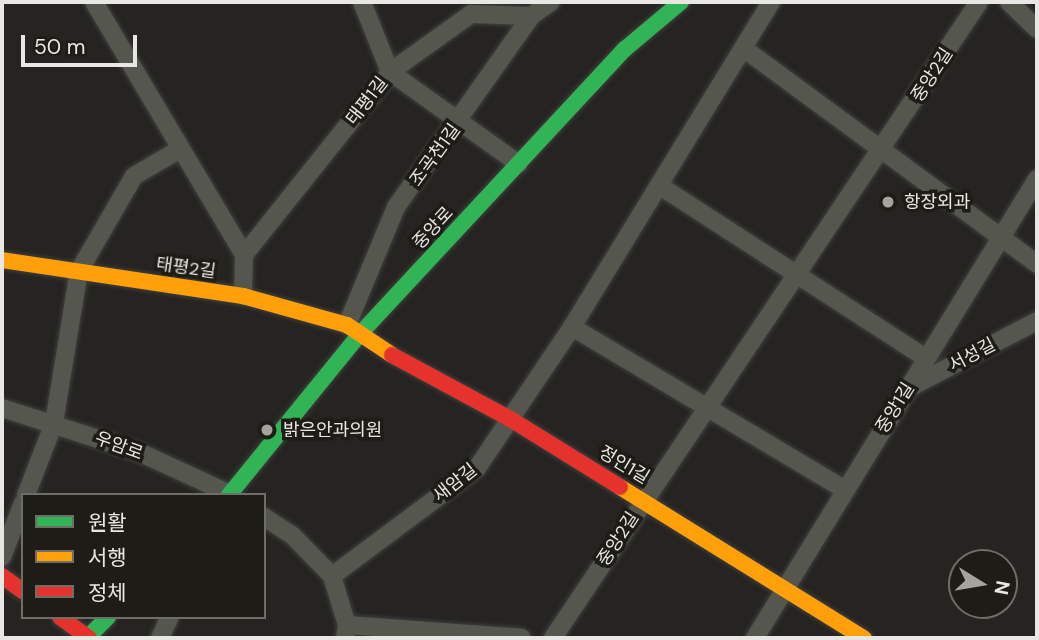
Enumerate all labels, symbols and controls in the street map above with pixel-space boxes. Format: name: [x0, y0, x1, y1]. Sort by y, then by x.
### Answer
scale bar: [24, 21, 140, 65]
text: 50 m: [34, 33, 85, 61]
street label: 중앙2길: [907, 44, 957, 106]
street label: 태평1길: [341, 73, 393, 129]
street label: 조곡천1길: [405, 120, 465, 190]
place label: 항장외과: [904, 191, 970, 213]
marker: 항장외과: [878, 192, 898, 212]
street label: 중앙로: [408, 202, 458, 254]
street label: 태평2길: [155, 253, 217, 283]
street label: 서성길: [945, 334, 999, 376]
street label: 중앙1길: [871, 379, 919, 437]
place label: 밝은안과의원: [283, 419, 382, 441]
marker: 밝은안과의원: [257, 420, 277, 440]
street label: 우암로: [92, 427, 146, 465]
street label: 정인1길: [595, 442, 653, 488]
street label: 새암길: [429, 459, 481, 507]
legend: [21, 493, 266, 619]
street label: 중앙2길: [593, 508, 643, 570]
text: 원활: [88, 509, 127, 537]
text: 서행: [88, 544, 127, 572]
north arrow: [948, 549, 1018, 619]
text: 정체: [88, 579, 127, 607]
text: N: [989, 579, 1016, 597]

